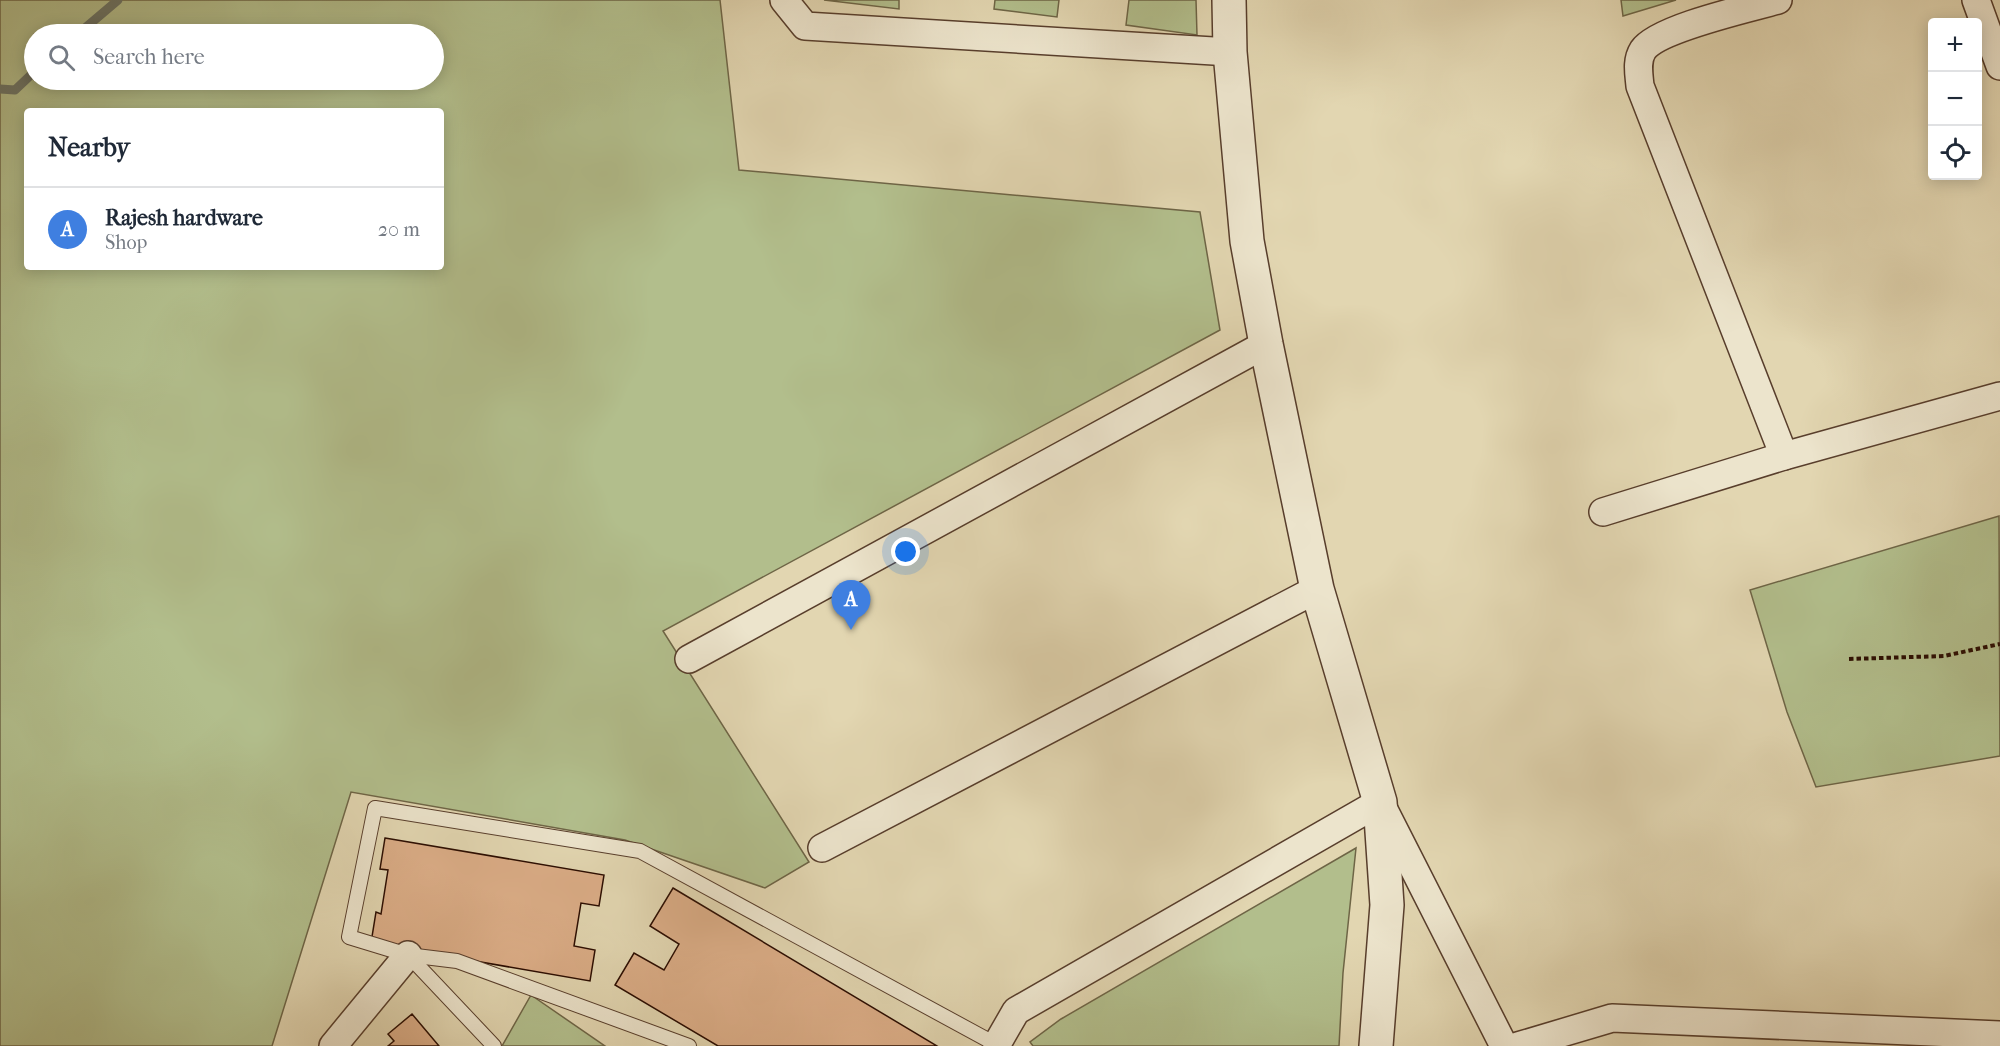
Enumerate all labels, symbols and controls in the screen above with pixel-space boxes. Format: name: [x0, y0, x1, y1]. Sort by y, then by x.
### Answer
map controls: [1928, 18, 1982, 180]
button: +: [1928, 18, 1982, 72]
search box: [24, 24, 444, 90]
icon: search: [45, 41, 78, 74]
text: Search here: [93, 44, 205, 70]
button: −: [1928, 72, 1982, 126]
button: locate: [1928, 126, 1982, 180]
text: Nearby: [48, 132, 130, 163]
text: Rajesh hardware: [105, 205, 263, 231]
text: A: [61, 218, 74, 241]
text: 20 m: [378, 218, 420, 241]
text: Shop: [105, 231, 147, 254]
your location: [891, 537, 920, 566]
pin: A: [832, 580, 870, 630]

